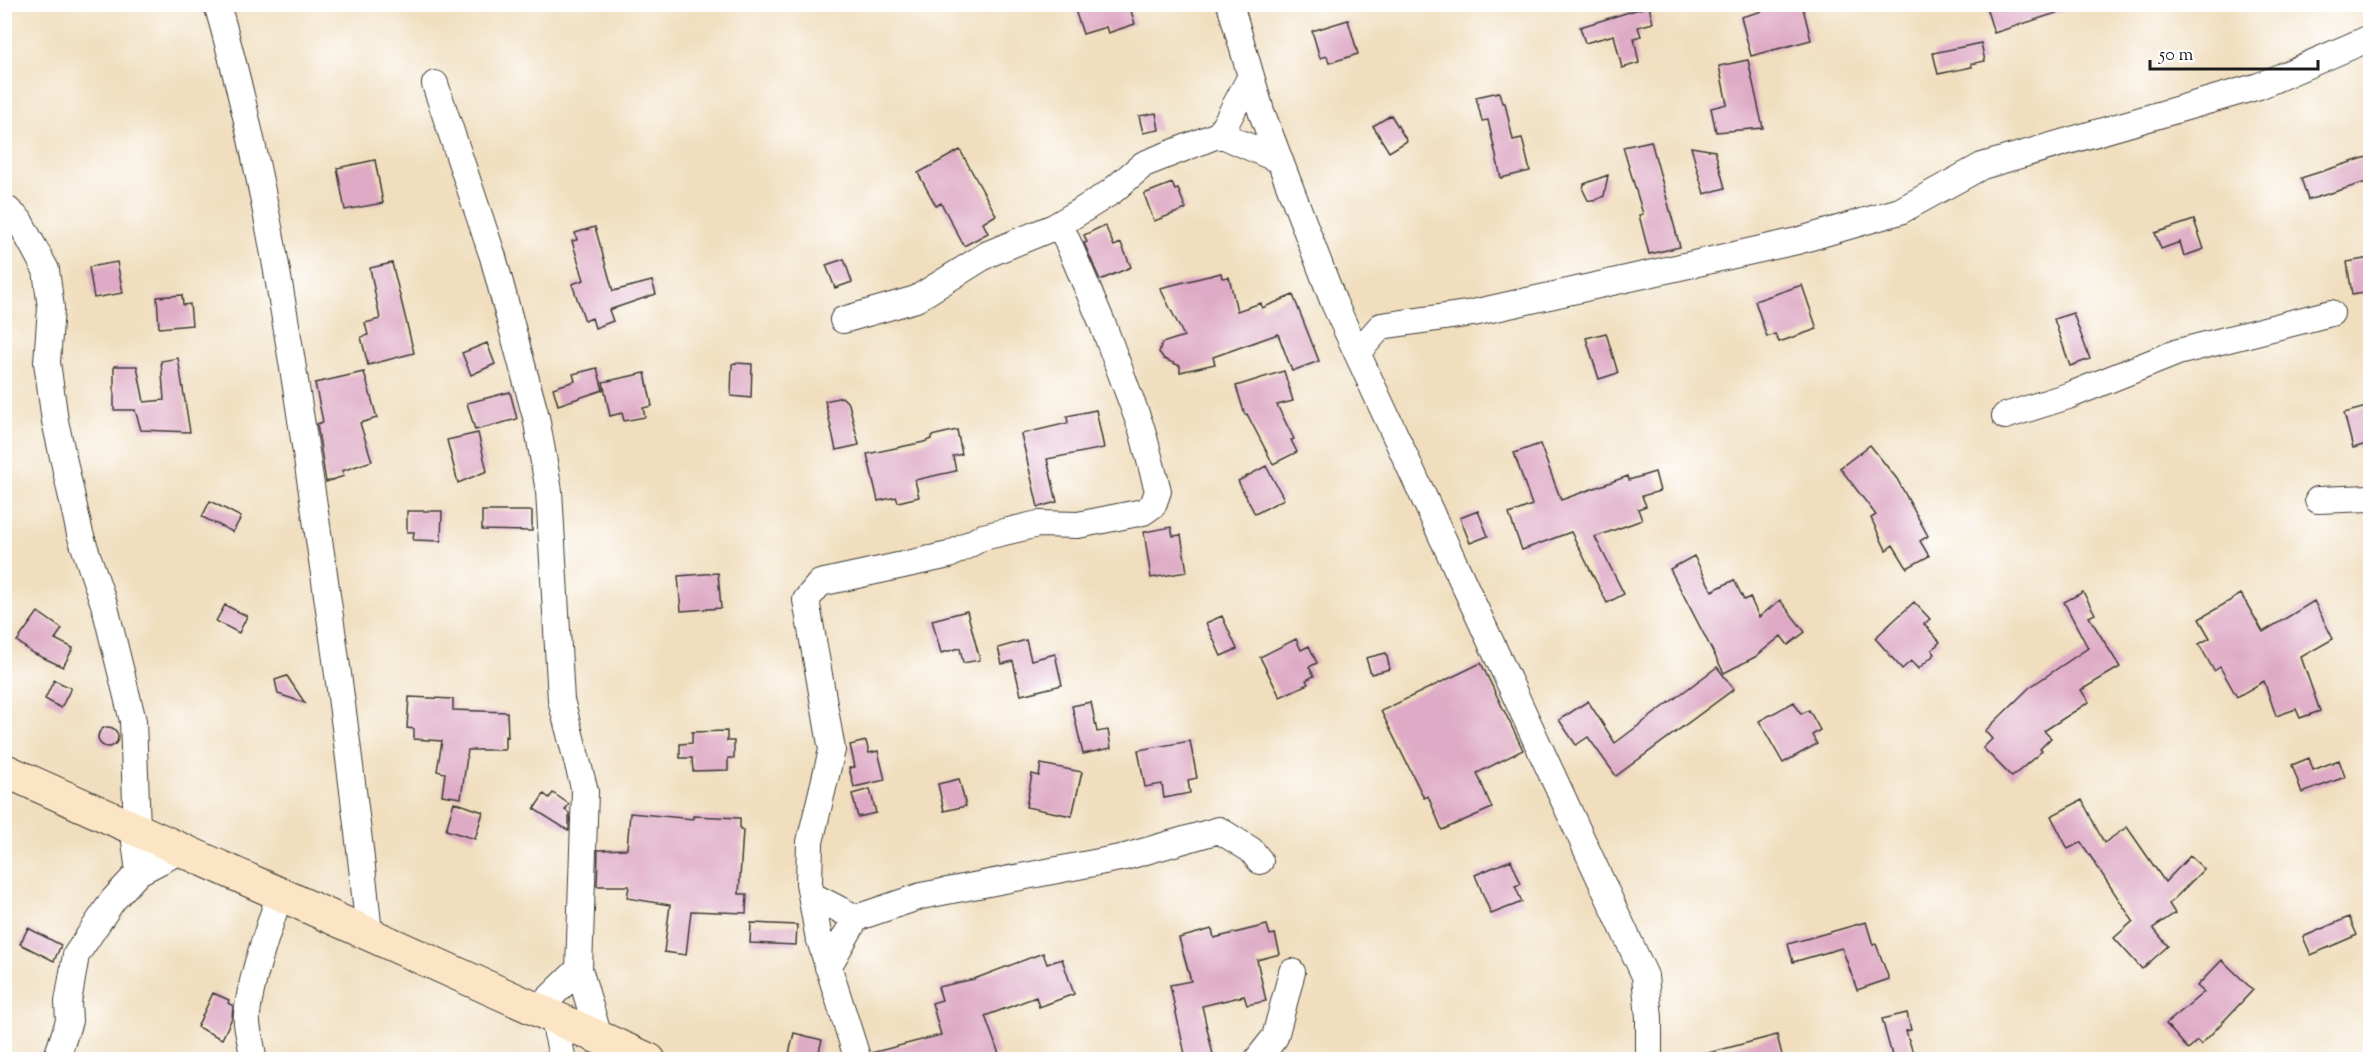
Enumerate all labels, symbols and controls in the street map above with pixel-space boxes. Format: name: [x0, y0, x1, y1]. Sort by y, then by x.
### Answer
scale bar: [2150, 33, 2318, 71]
text: 50 m: [2158, 43, 2194, 69]

